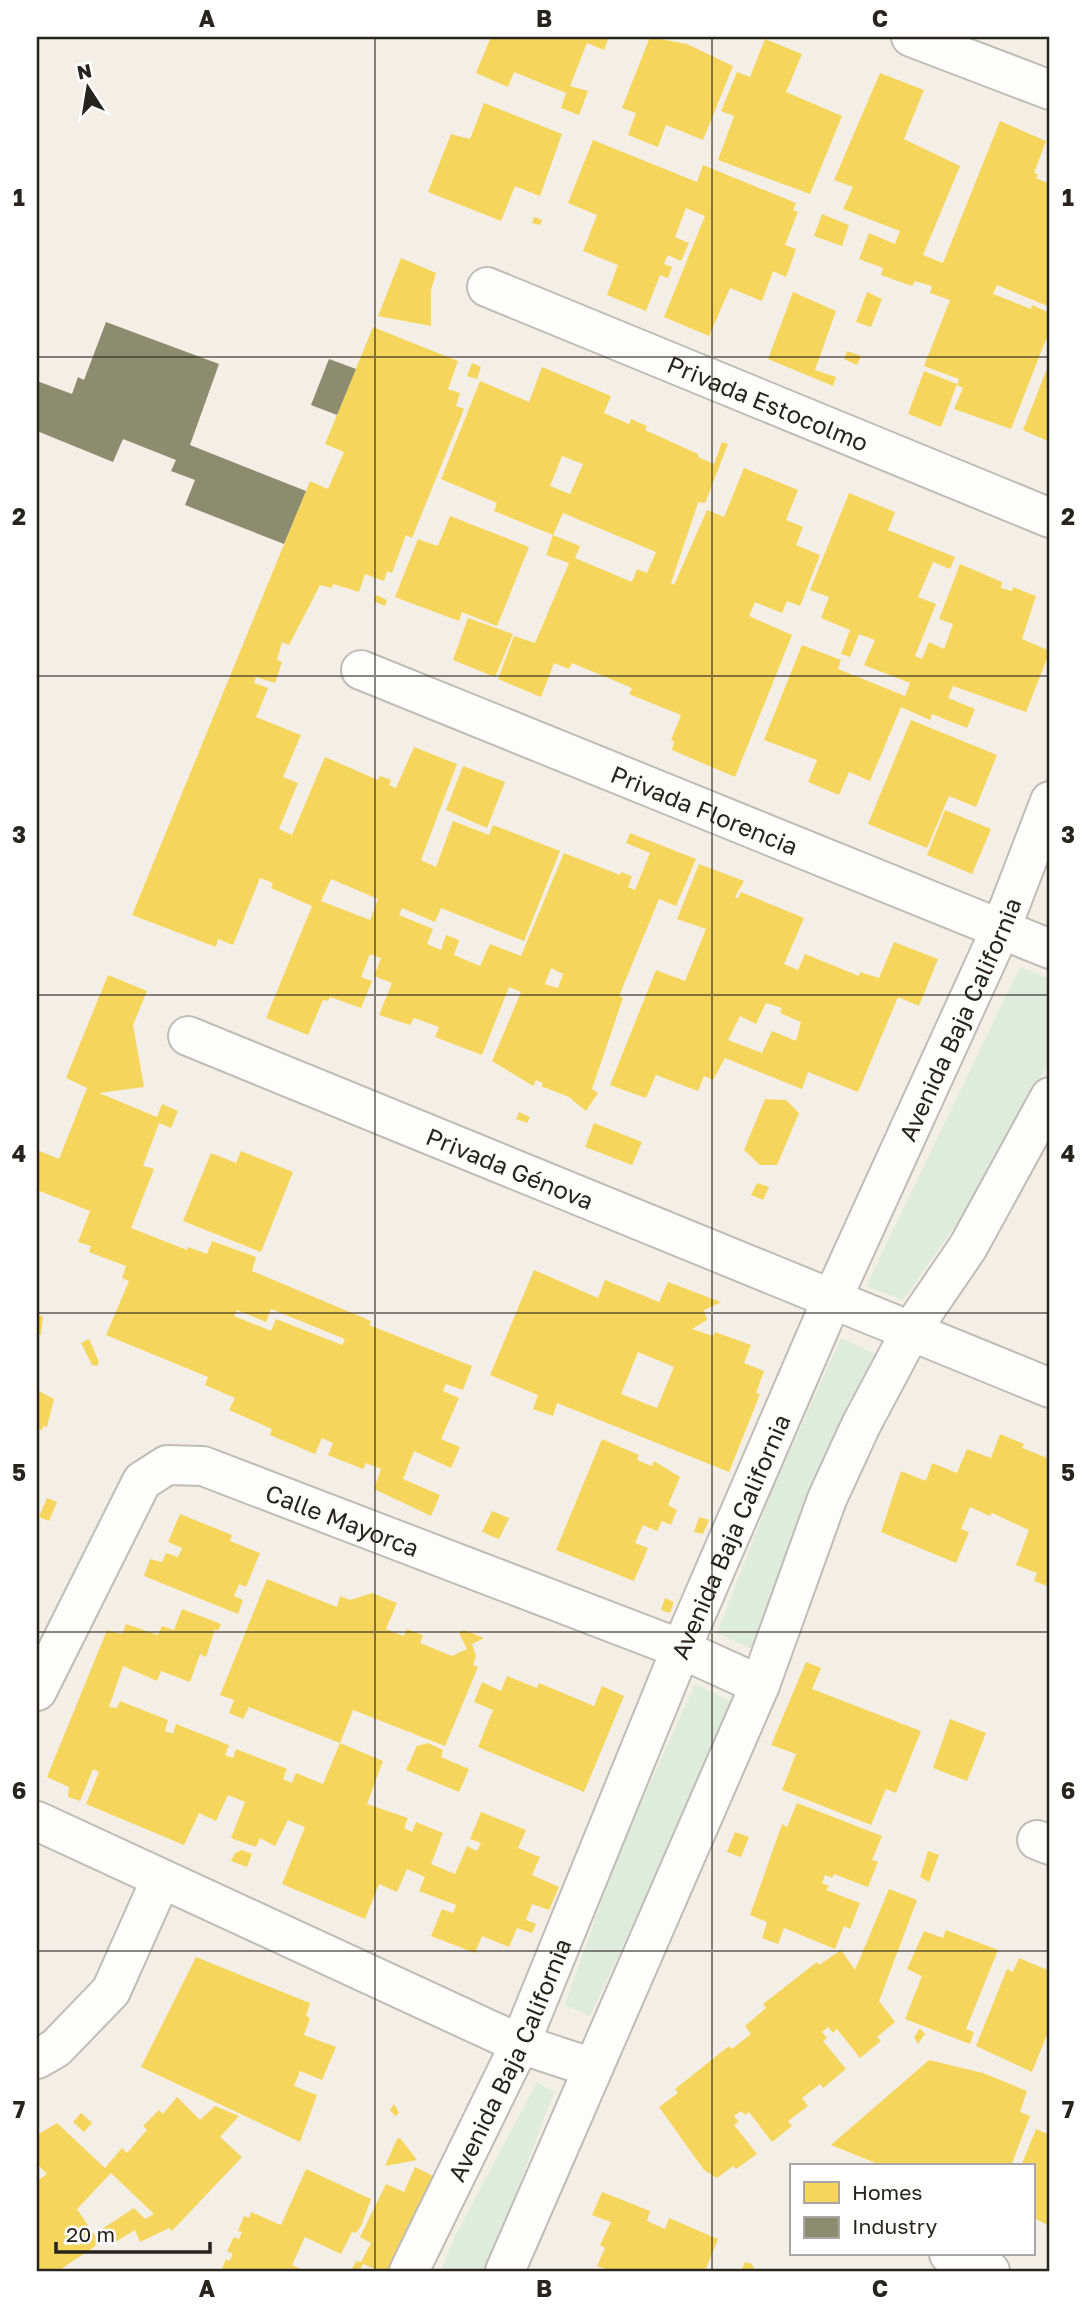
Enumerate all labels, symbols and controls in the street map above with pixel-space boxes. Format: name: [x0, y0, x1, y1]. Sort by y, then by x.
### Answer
text: A: [199, 4, 216, 32]
text: B: [536, 4, 552, 32]
text: C: [872, 4, 888, 32]
north arrow: [52, 52, 122, 122]
text: N: [75, 58, 94, 84]
text: 1: [13, 183, 25, 211]
text: 1: [1062, 183, 1074, 211]
street label: Privada Estocolmo: [664, 348, 873, 457]
text: 2: [12, 502, 26, 530]
text: 2: [1061, 502, 1075, 530]
street label: Privada Florencia: [607, 758, 803, 860]
text: 3: [12, 820, 26, 848]
text: 3: [1061, 820, 1075, 848]
street label: Avenida Baja California: [892, 893, 1026, 1145]
street label: Privada Génova: [422, 1120, 598, 1215]
text: 4: [12, 1139, 26, 1167]
text: 4: [1061, 1139, 1075, 1167]
street label: Avenida Baja California: [664, 1409, 795, 1663]
text: 5: [12, 1458, 26, 1486]
text: 5: [1061, 1458, 1075, 1486]
street label: Calle Mayorca: [262, 1477, 423, 1562]
text: 6: [12, 1776, 26, 1804]
text: 6: [1061, 1776, 1075, 1804]
street label: Avenida Baja California: [441, 1934, 576, 2186]
text: 7: [13, 2095, 25, 2123]
text: 7: [1062, 2095, 1074, 2123]
legend: [790, 2164, 1034, 2256]
text: Homes: [852, 2179, 922, 2205]
scale bar: [56, 2210, 210, 2254]
text: Industry: [852, 2213, 937, 2239]
text: 20 m: [66, 2221, 115, 2247]
text: A: [199, 2274, 216, 2302]
text: B: [536, 2274, 552, 2302]
text: C: [872, 2274, 888, 2302]

